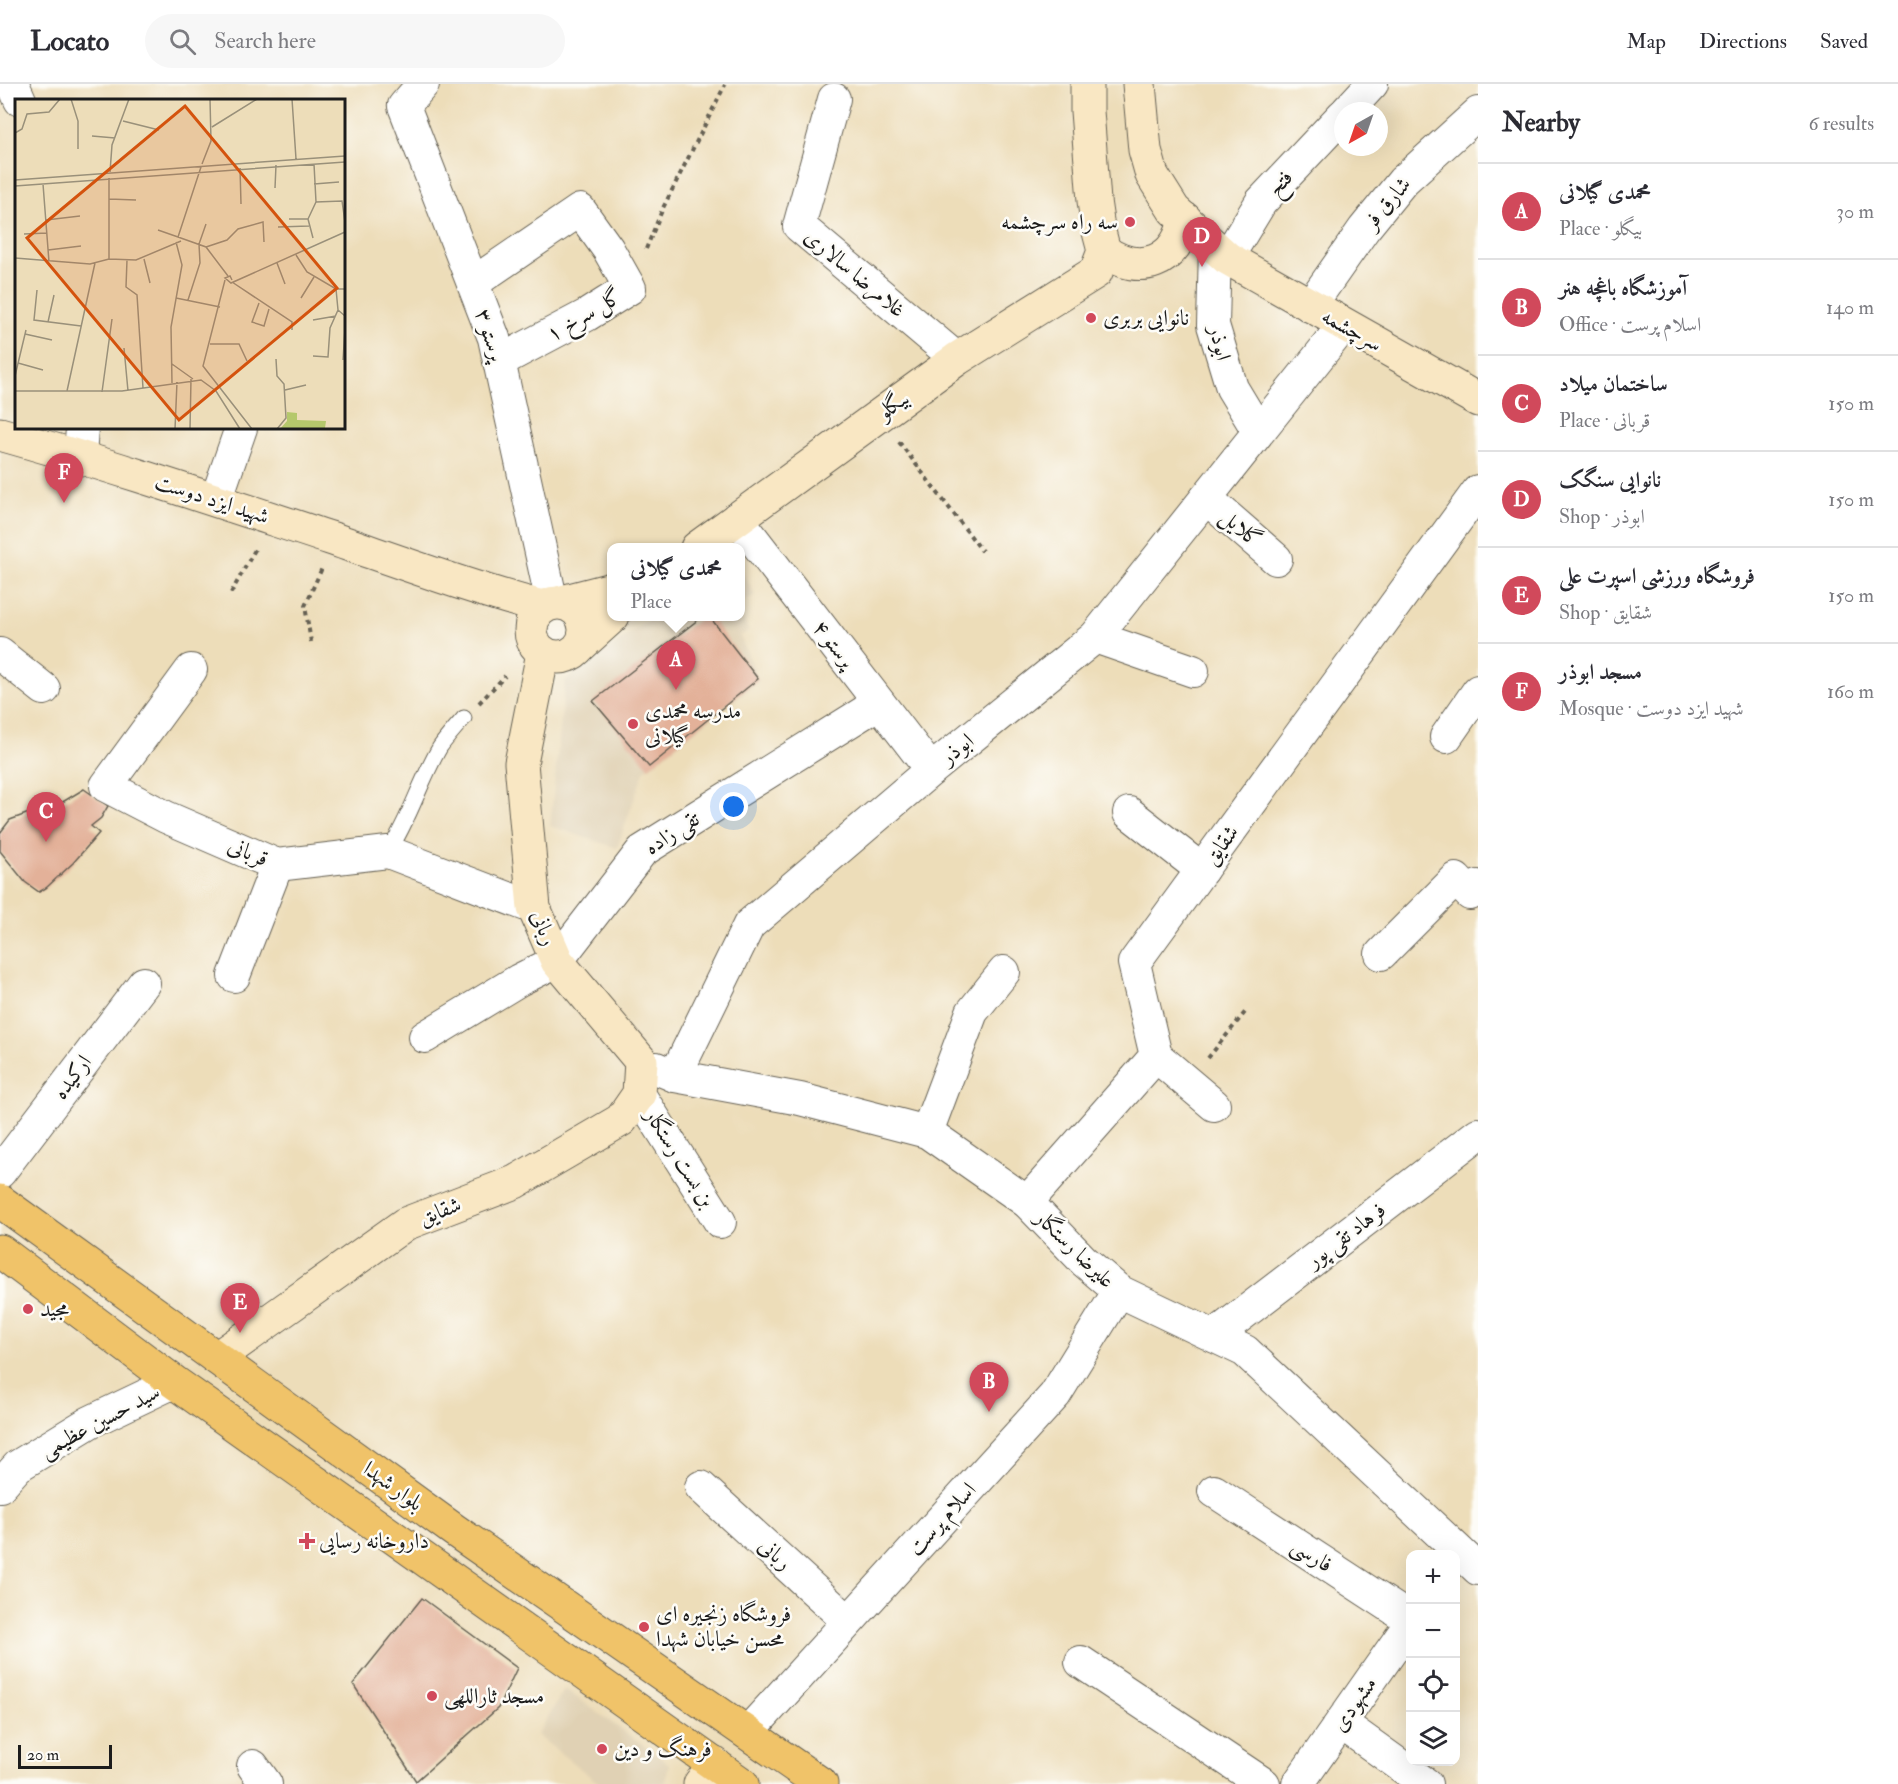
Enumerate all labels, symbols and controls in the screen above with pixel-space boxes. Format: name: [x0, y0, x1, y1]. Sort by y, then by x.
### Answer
search box: [145, 14, 565, 68]
text: Locato: [30, 24, 109, 59]
icon: search: [166, 25, 199, 58]
text: Search here: [214, 27, 316, 55]
text: Map: [1626, 28, 1666, 55]
text: Directions: [1699, 28, 1787, 55]
text: Saved: [1820, 28, 1868, 55]
inset map: [15, 99, 345, 429]
north arrow: [1334, 102, 1388, 156]
text: Nearby: [1502, 107, 1580, 139]
text: 6 results: [1808, 111, 1874, 136]
street label: فتح: [1261, 164, 1303, 205]
street label: شارق فر: [1356, 171, 1417, 237]
text: محمدی گیلانی: [1559, 178, 1651, 206]
text: A: [1515, 199, 1528, 224]
text: 30 m: [1836, 199, 1874, 224]
place label: سه راه سرچشمه: [1001, 208, 1118, 236]
marker: سه راه سرچشمه: [1123, 215, 1137, 229]
text: Place · بیگلو: [1559, 216, 1642, 241]
pin: D: [1182, 218, 1222, 267]
street label: غلامرضا سالاری: [798, 222, 912, 324]
text: آموزشگاه باغچه هنر: [1559, 274, 1687, 302]
street label: گل سرخ ۱: [541, 282, 629, 352]
text: B: [1515, 295, 1528, 320]
text: 140 m: [1826, 295, 1874, 320]
street label: سرچشمه: [1317, 302, 1387, 358]
place label: نانوایی بربری: [1103, 304, 1189, 333]
street label: پرستو ۳: [469, 305, 512, 367]
marker: نانوایی بربری: [1084, 311, 1098, 325]
text: Office · اسلام پرست: [1559, 312, 1701, 337]
street label: ابوذر: [1202, 321, 1238, 363]
text: ساختمان میلاد: [1559, 370, 1668, 398]
street label: بیگلو: [870, 384, 914, 427]
text: C: [1514, 391, 1529, 416]
text: 150 m: [1828, 391, 1874, 416]
text: Place · قربانی: [1559, 408, 1650, 433]
pin: F: [44, 454, 84, 503]
text: نانوایی سنگک: [1559, 466, 1661, 494]
street label: شهید ایزد دوست: [151, 467, 273, 531]
text: D: [1513, 487, 1530, 512]
text: 150 m: [1828, 487, 1874, 512]
street label: گلایل: [1214, 502, 1267, 554]
text: Shop · ابوذر: [1559, 504, 1645, 529]
popup: [607, 543, 745, 621]
text: محمدی گیلانی: [630, 554, 722, 582]
text: فروشگاه ورزشی اسپرت علی: [1559, 562, 1755, 590]
text: E: [1514, 583, 1529, 608]
text: 150 m: [1828, 583, 1874, 608]
text: Place: [630, 589, 672, 614]
text: Shop · شقایق: [1559, 600, 1652, 625]
street label: پرستو ۴: [807, 614, 863, 675]
pin: A: [656, 640, 696, 690]
text: مسجد ابوذر: [1559, 658, 1642, 686]
text: F: [1515, 679, 1528, 704]
text: 160 m: [1827, 679, 1874, 704]
text: Mosque · شهید ایزد دوست: [1559, 696, 1744, 721]
place label: مدرسه محمدی گیلانی: [645, 697, 741, 750]
marker: مدرسه محمدی گیلانی: [626, 717, 640, 731]
street label: ابوذر: [933, 727, 980, 772]
pin: C: [26, 792, 66, 842]
your location: [719, 792, 748, 821]
street label: تقی زاده: [639, 804, 707, 863]
street label: شقایق: [1197, 819, 1245, 871]
street label: قربانی: [224, 831, 272, 873]
street label: ربانی: [524, 906, 564, 950]
street label: ارکیده: [46, 1049, 98, 1105]
street label: بن بست رستگار: [637, 1101, 722, 1213]
street label: شقایق: [415, 1190, 465, 1232]
street label: فرهاد تقی پور: [1299, 1196, 1393, 1277]
street label: علیرضا رستگار: [1027, 1202, 1121, 1294]
pin: E: [220, 1284, 260, 1333]
place label: مجید: [40, 1295, 70, 1323]
marker: مجید: [21, 1302, 35, 1316]
pin: B: [970, 1362, 1008, 1412]
street label: سید حسین عظیمی: [35, 1378, 165, 1465]
street label: بلوار شهدا: [357, 1455, 429, 1517]
street label: اسلام پرست: [902, 1476, 986, 1565]
place label: داروخانه رسایی: [319, 1527, 429, 1556]
street label: فارسی: [1285, 1531, 1338, 1580]
street label: ربانی: [752, 1532, 798, 1576]
marker: داروخانه رسایی: [300, 1534, 314, 1548]
map controls: [1406, 1550, 1460, 1766]
button: +: [1406, 1550, 1460, 1604]
place label: فروشگاه زنجیره ای محسن خیابان شهدا: [656, 1600, 791, 1654]
button: −: [1406, 1604, 1460, 1658]
marker: فروشگاه زنجیره ای محسن خیابان شهدا: [637, 1620, 651, 1634]
button: locate: [1406, 1658, 1460, 1712]
street label: مشهودی: [1325, 1671, 1383, 1737]
place label: مسجد ثاراللهی: [444, 1682, 544, 1711]
marker: مسجد ثاراللهی: [425, 1689, 439, 1703]
button: layers: [1406, 1712, 1460, 1766]
place label: فرهنگ و دین: [614, 1735, 712, 1763]
scale bar: [18, 1742, 112, 1770]
marker: فرهنگ و دین: [595, 1742, 609, 1756]
text: 20 m: [27, 1745, 59, 1765]

